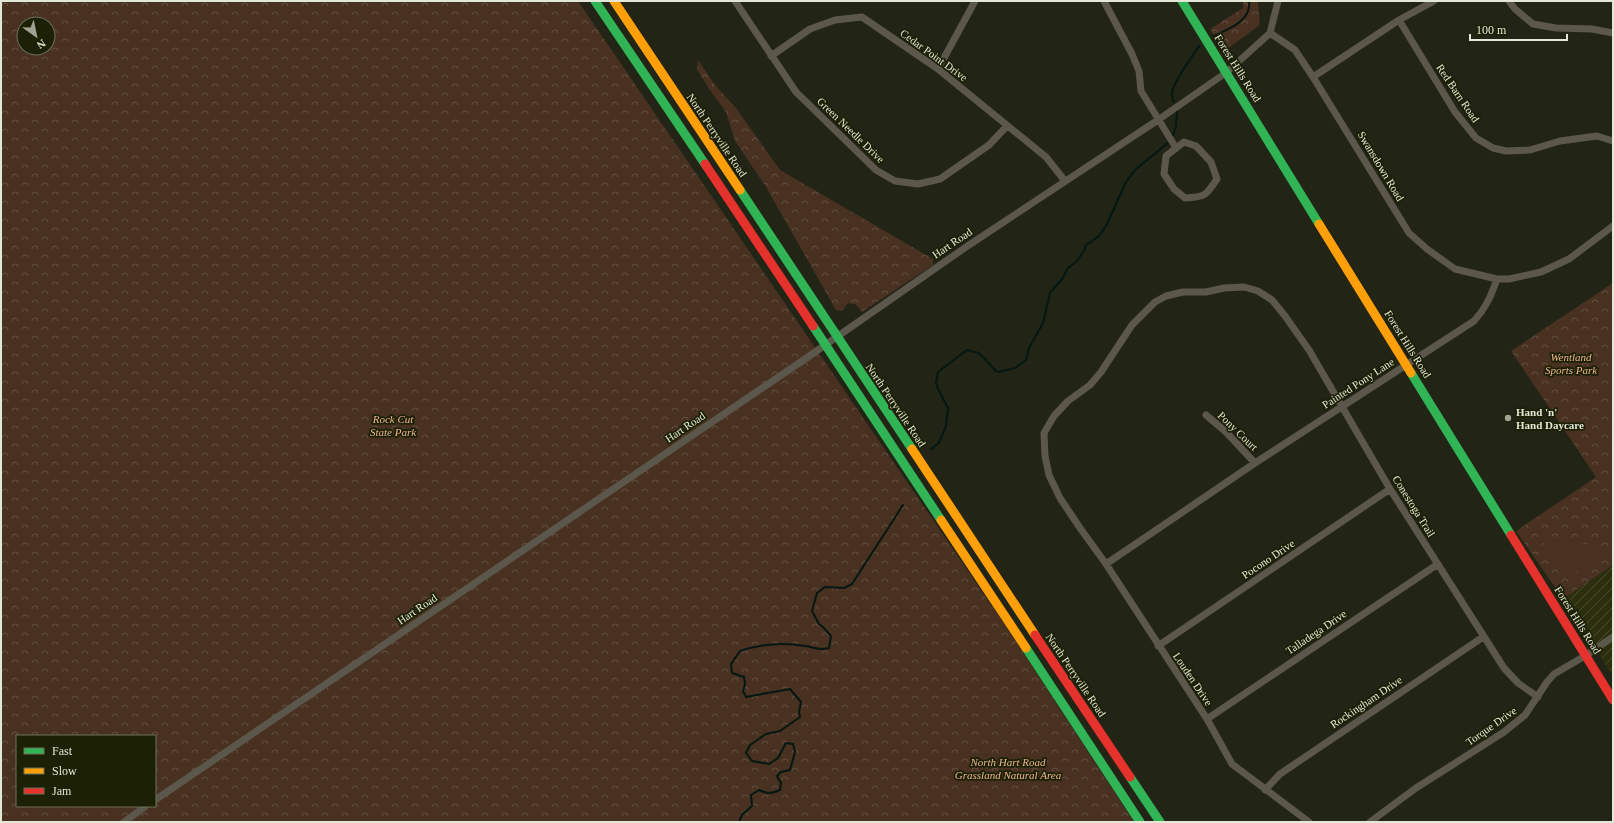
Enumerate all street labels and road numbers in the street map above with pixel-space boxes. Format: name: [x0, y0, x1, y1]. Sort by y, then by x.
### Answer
street label: Cedar Point Drive: [898, 27, 970, 83]
street label: Forest Hills Road: [1212, 32, 1264, 105]
street label: Red Barn Road: [1434, 62, 1482, 125]
street label: North Perryville Road: [685, 91, 750, 179]
street label: Green Needle Drive: [815, 95, 887, 165]
street label: Swansdown Road: [1355, 129, 1407, 203]
street label: Hart Road: [930, 225, 975, 261]
street label: Forest Hills Road: [1382, 308, 1434, 381]
street label: Painted Pony Lane: [1320, 355, 1396, 411]
street label: North Perryville Road: [864, 361, 929, 449]
street label: Hart Road: [663, 409, 708, 445]
street label: Pony Court: [1216, 409, 1260, 453]
street label: Conestoga Trail: [1390, 473, 1438, 539]
street label: Pocono Drive: [1239, 537, 1297, 581]
street label: Forest Hills Road: [1552, 584, 1604, 657]
street label: Hart Road: [395, 591, 440, 627]
street label: Talladega Drive: [1283, 607, 1349, 657]
street label: North Perryville Road: [1044, 631, 1109, 719]
street label: Louden Drive: [1171, 650, 1215, 708]
street label: Rockingham Drive: [1328, 673, 1404, 730]
street label: Torque Drive: [1463, 704, 1519, 748]

